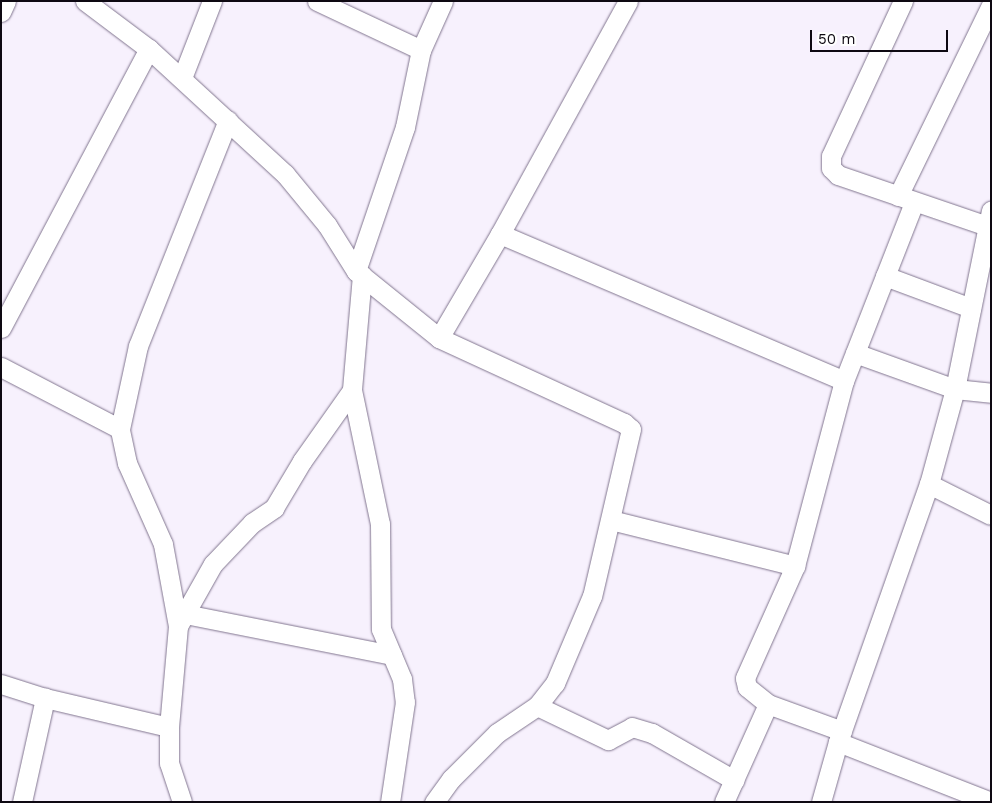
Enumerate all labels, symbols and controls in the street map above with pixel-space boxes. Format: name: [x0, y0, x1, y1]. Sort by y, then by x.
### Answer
scale bar: [812, 20, 950, 52]
text: 50 m: [818, 30, 855, 48]

